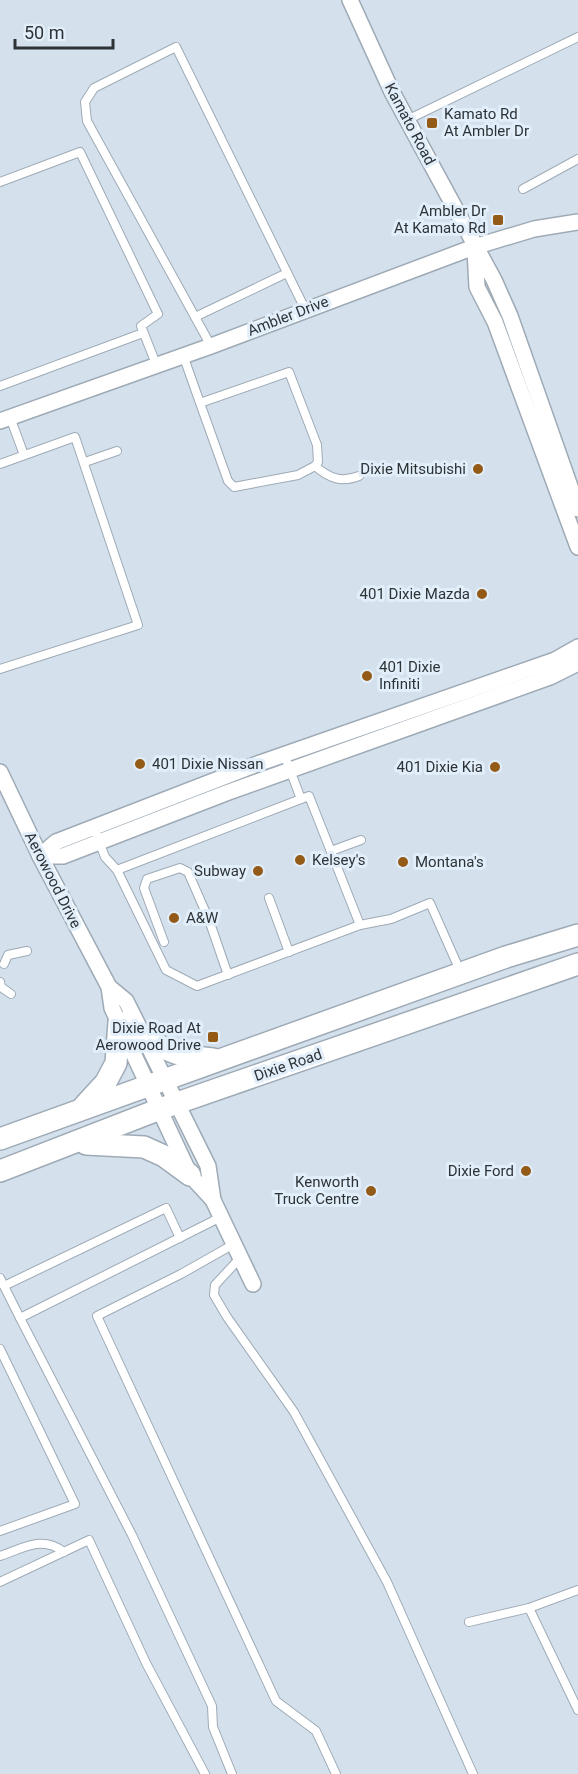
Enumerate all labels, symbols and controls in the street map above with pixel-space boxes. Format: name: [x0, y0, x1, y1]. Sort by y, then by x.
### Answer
scale bar: [15, 12, 112, 50]
text: 50 m: [24, 22, 64, 43]
street label: Kamato Road: [381, 80, 439, 168]
place label: Kamato Rd At Ambler Dr: [444, 105, 529, 140]
marker: Kamato Rd At Ambler Dr: [425, 116, 439, 130]
place label: Ambler Dr At Kamato Rd: [394, 202, 486, 237]
marker: Ambler Dr At Kamato Rd: [491, 213, 505, 227]
street label: Ambler Drive: [245, 292, 331, 340]
place label: Dixie Mitsubishi: [360, 460, 466, 478]
marker: Dixie Mitsubishi: [471, 462, 485, 476]
place label: 401 Dixie Mazda: [360, 585, 470, 603]
marker: 401 Dixie Mazda: [475, 587, 489, 601]
place label: 401 Dixie Infiniti: [379, 658, 441, 693]
marker: 401 Dixie Infiniti: [360, 669, 374, 683]
place label: 401 Dixie Nissan: [152, 755, 264, 773]
marker: 401 Dixie Nissan: [133, 757, 147, 771]
place label: 401 Dixie Kia: [397, 758, 483, 776]
marker: 401 Dixie Kia: [488, 760, 502, 774]
street label: Aerowood Drive: [21, 829, 85, 931]
place label: Kelsey's: [312, 851, 365, 869]
marker: Kelsey's: [293, 853, 307, 867]
place label: Montana's: [415, 853, 484, 871]
marker: Montana's: [396, 855, 410, 869]
place label: Subway: [194, 862, 246, 880]
marker: Subway: [251, 864, 265, 878]
place label: A&W: [186, 909, 218, 927]
marker: A&W: [167, 911, 181, 925]
place label: Dixie Road At Aerowood Drive: [96, 1019, 201, 1054]
marker: Dixie Road At Aerowood Drive: [206, 1030, 220, 1044]
street label: Dixie Road: [252, 1045, 324, 1085]
place label: Dixie Ford: [448, 1162, 514, 1180]
marker: Dixie Ford: [519, 1164, 533, 1178]
place label: Kenworth Truck Centre: [274, 1173, 359, 1208]
marker: Kenworth Truck Centre: [364, 1184, 378, 1198]

